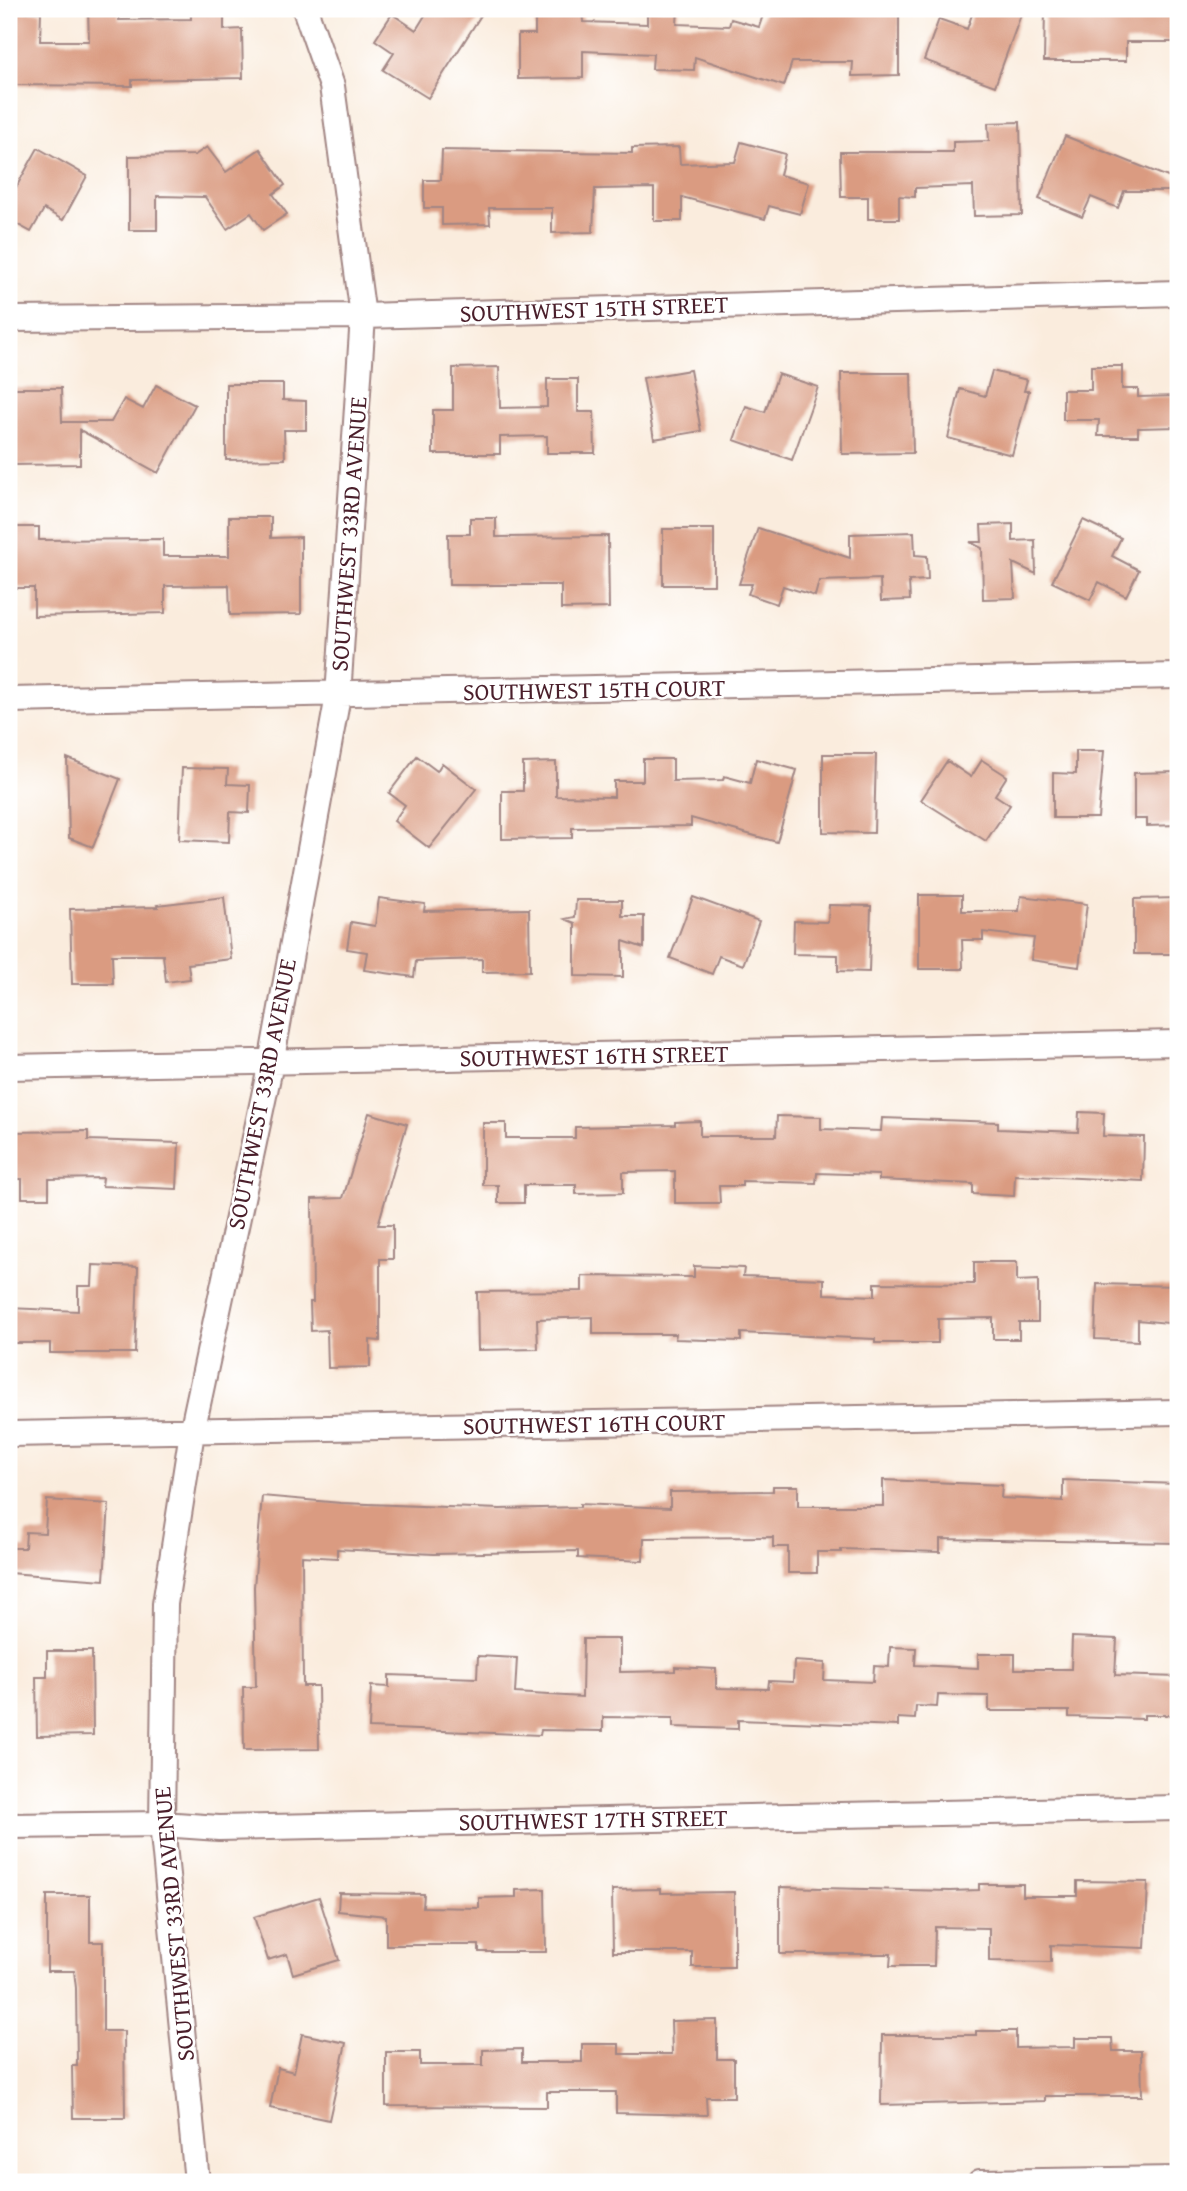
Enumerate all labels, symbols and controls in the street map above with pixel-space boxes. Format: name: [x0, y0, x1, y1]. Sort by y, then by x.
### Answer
street label: SOUTHWEST 15TH STREET: [459, 286, 729, 331]
street label: SOUTHWEST 33RD AVENUE: [321, 395, 376, 673]
street label: SOUTHWEST 15TH COURT: [462, 670, 726, 709]
street label: SOUTHWEST 33RD AVENUE: [218, 955, 305, 1232]
street label: SOUTHWEST 16TH STREET: [459, 1036, 729, 1075]
street label: SOUTHWEST 16TH COURT: [462, 1404, 726, 1443]
street label: SOUTHWEST 33RD AVENUE: [144, 1785, 203, 2063]
street label: SOUTHWEST 17TH STREET: [458, 1800, 728, 1839]

